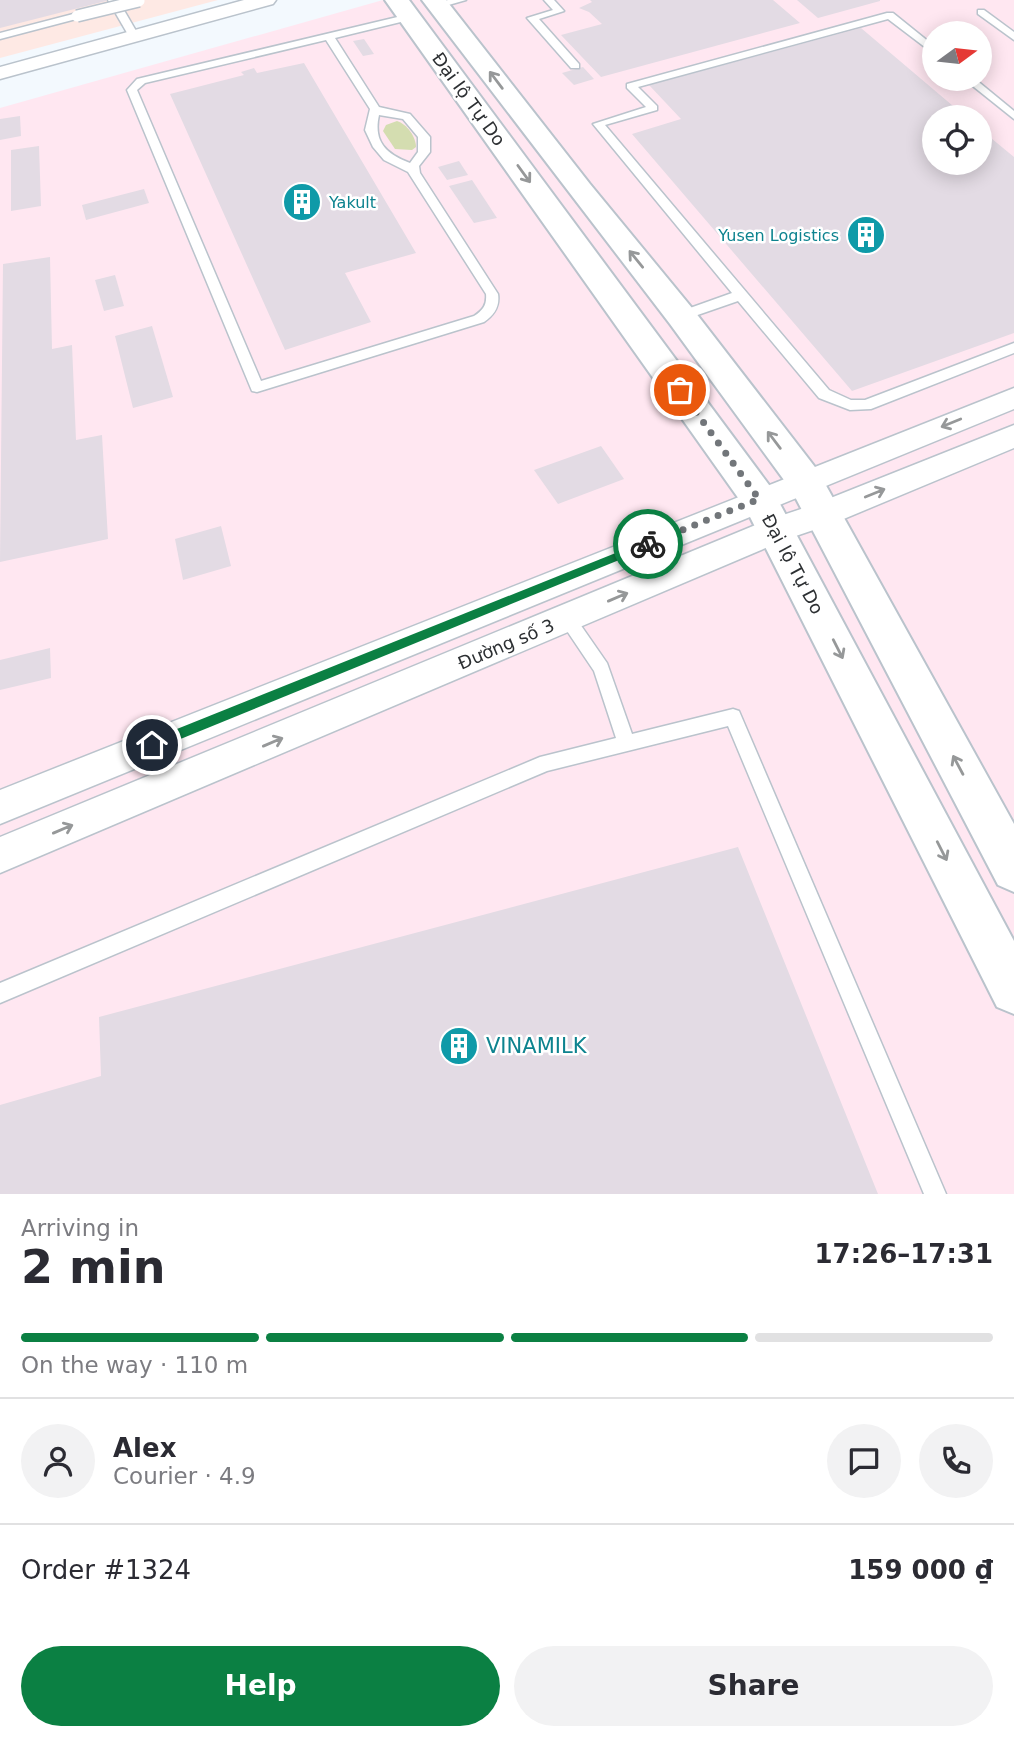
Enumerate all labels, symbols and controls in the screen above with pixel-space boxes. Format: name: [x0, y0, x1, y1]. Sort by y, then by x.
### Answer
north arrow: [922, 21, 992, 91]
map controls: [922, 21, 992, 175]
street label: Đại lộ Tự Do: [428, 48, 510, 150]
one-way arrow: [488, 71, 503, 90]
button: locate: [922, 105, 992, 175]
one-way arrow: [516, 165, 531, 183]
building icon: Yakult: [281, 181, 323, 223]
place label: Yakult: [328, 193, 376, 212]
building icon: Yusen Logistics: [845, 214, 887, 256]
place label: Yusen Logistics: [717, 226, 839, 245]
one-way arrow: [628, 251, 643, 269]
pin: [650, 360, 710, 420]
icon: bag: [661, 371, 699, 409]
one-way arrow: [940, 417, 962, 430]
one-way arrow: [767, 431, 781, 450]
one-way arrow: [863, 486, 885, 499]
courier: [613, 509, 683, 579]
street label: Đại lộ Tự Do: [758, 510, 828, 618]
icon: bike: [629, 525, 667, 563]
one-way arrow: [607, 590, 629, 603]
street label: Đường số 3: [455, 614, 557, 674]
one-way arrow: [832, 638, 846, 659]
pin: [122, 715, 182, 775]
icon: home: [133, 726, 171, 764]
one-way arrow: [262, 734, 283, 747]
one-way arrow: [951, 756, 965, 776]
one-way arrow: [52, 822, 73, 835]
one-way arrow: [936, 840, 950, 861]
building icon: VINAMILK: [438, 1025, 480, 1067]
place label: VINAMILK: [486, 1034, 588, 1058]
text: Arriving in: [21, 1215, 139, 1241]
text: 17:26–17:31: [814, 1239, 993, 1269]
text: 2 min: [21, 1240, 165, 1294]
text: On the way · 110 m: [21, 1352, 248, 1378]
button: person: [21, 1424, 95, 1498]
button: chat: [827, 1424, 901, 1498]
button: phone: [919, 1424, 993, 1498]
text: Alex: [113, 1433, 176, 1463]
text: Courier · 4.9: [113, 1463, 256, 1489]
text: Order #1324: [21, 1555, 191, 1585]
text: 159 000 ₫: [848, 1555, 993, 1585]
button: Help: [21, 1646, 500, 1726]
button: Share: [514, 1646, 993, 1726]

